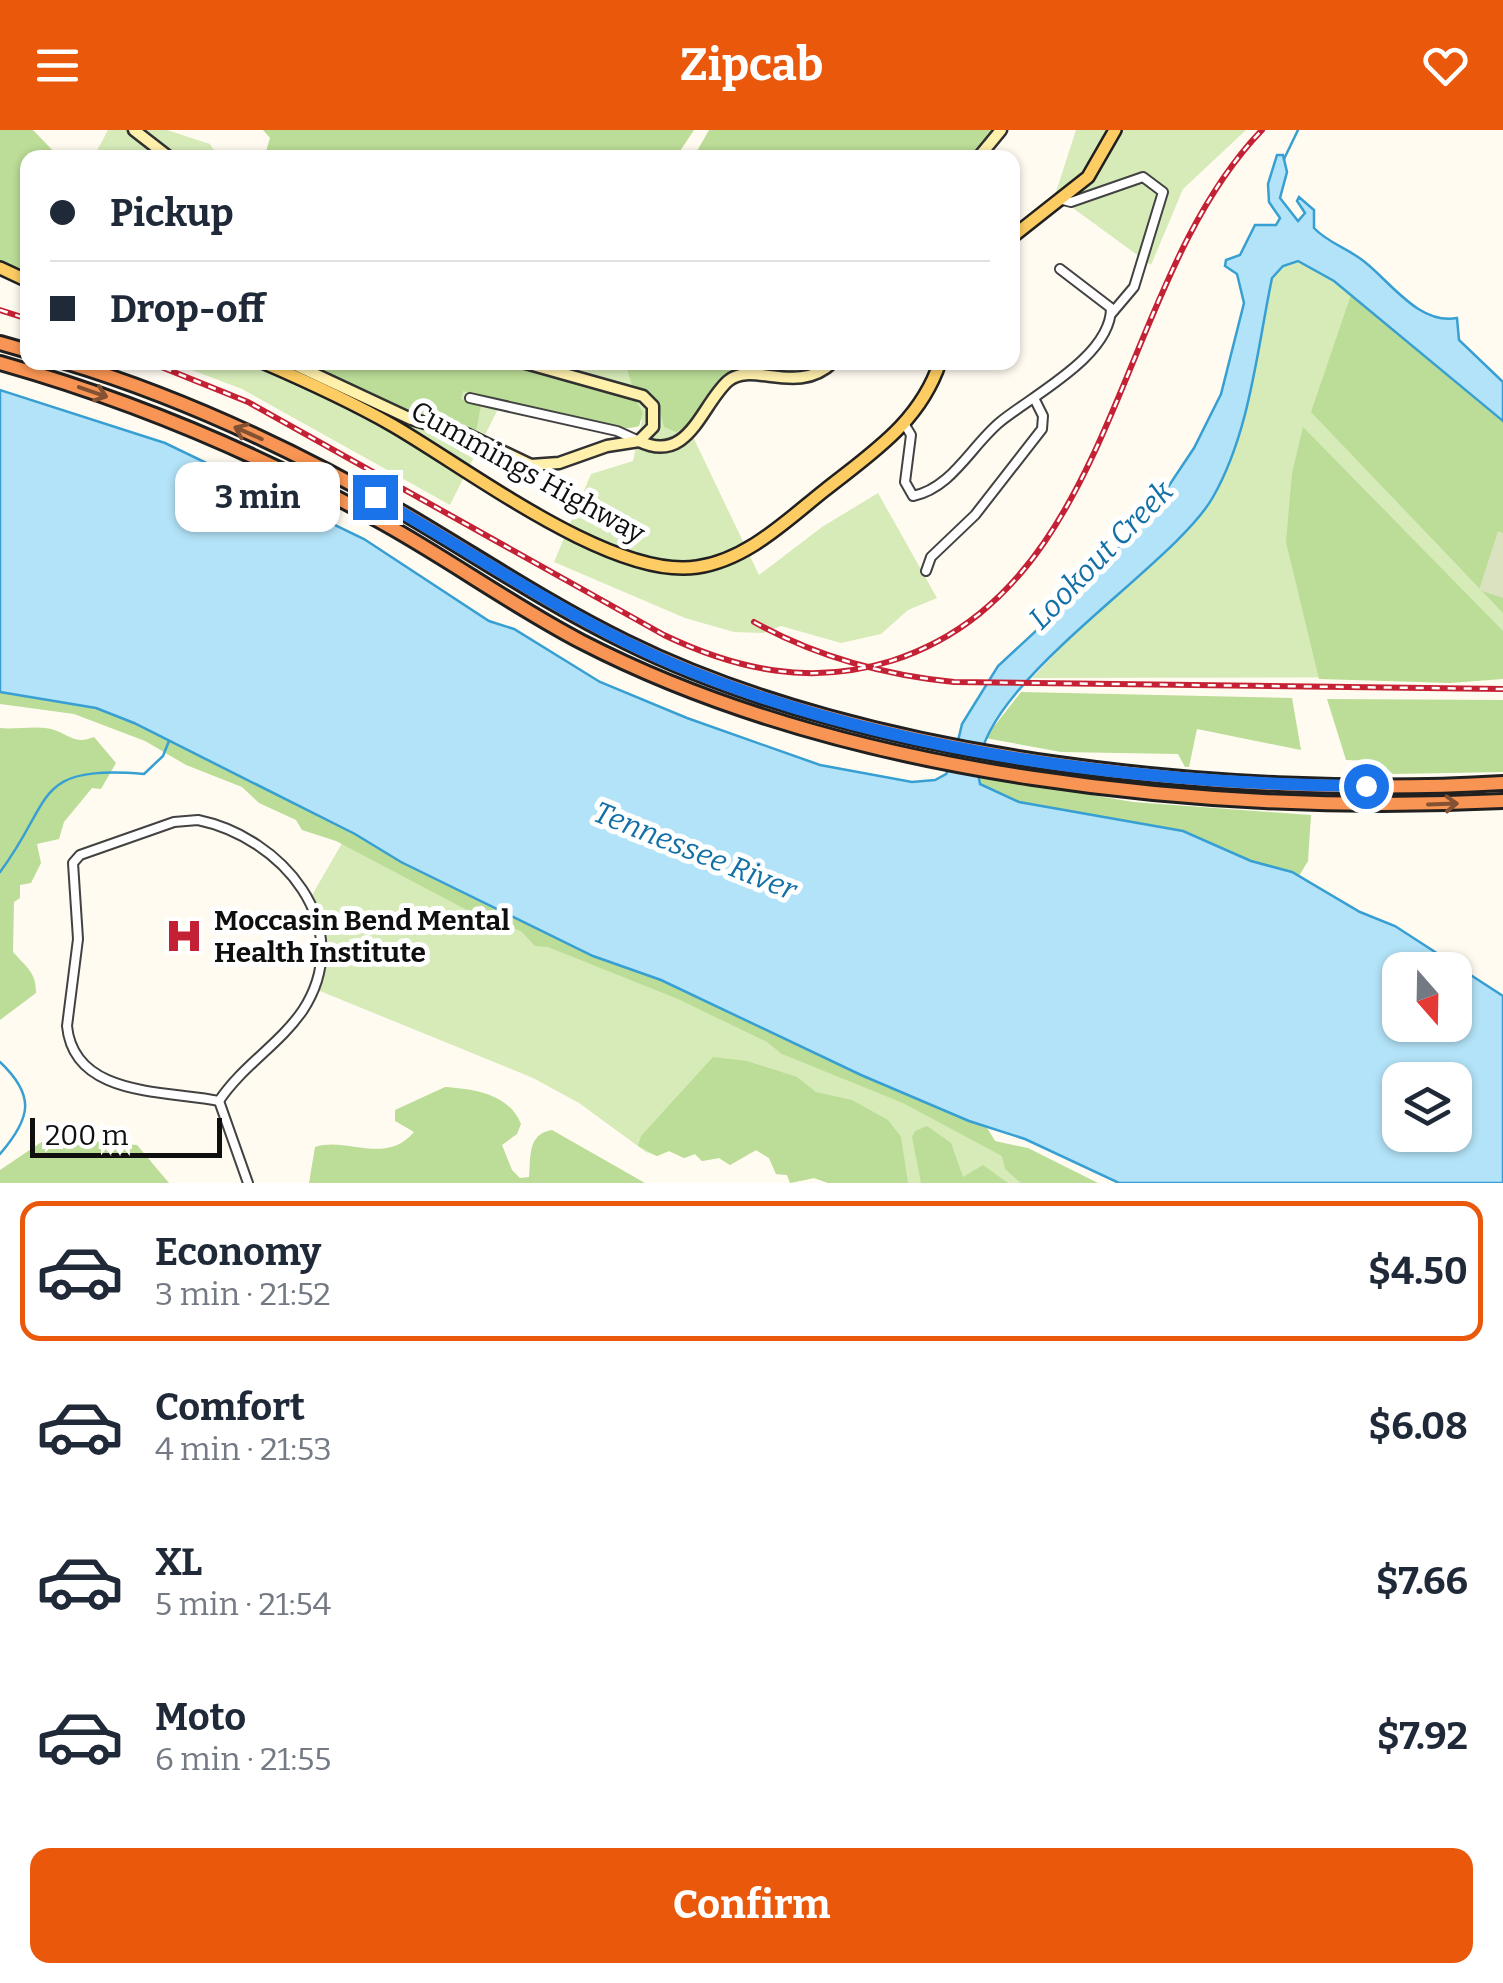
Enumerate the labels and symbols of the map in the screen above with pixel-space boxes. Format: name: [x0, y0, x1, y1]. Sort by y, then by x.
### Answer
one-way arrow: [76, 384, 107, 402]
street label: Cummings Highway: [405, 394, 651, 550]
one-way arrow: [233, 423, 264, 441]
callout: 3 min: [175, 462, 340, 532]
water label: Lookout Creek: [1021, 473, 1181, 637]
route end: [353, 475, 398, 520]
route start: [1344, 764, 1389, 809]
water label: Tennessee River: [588, 794, 803, 909]
one-way arrow: [1426, 794, 1458, 813]
place label: Moccasin Bend Mental Health Institute: [214, 904, 510, 969]
hospital icon: Moccasin Bend Mental Health Institute: [163, 915, 205, 957]
north arrow: [1382, 952, 1472, 1042]
scale bar: [30, 1113, 222, 1158]

